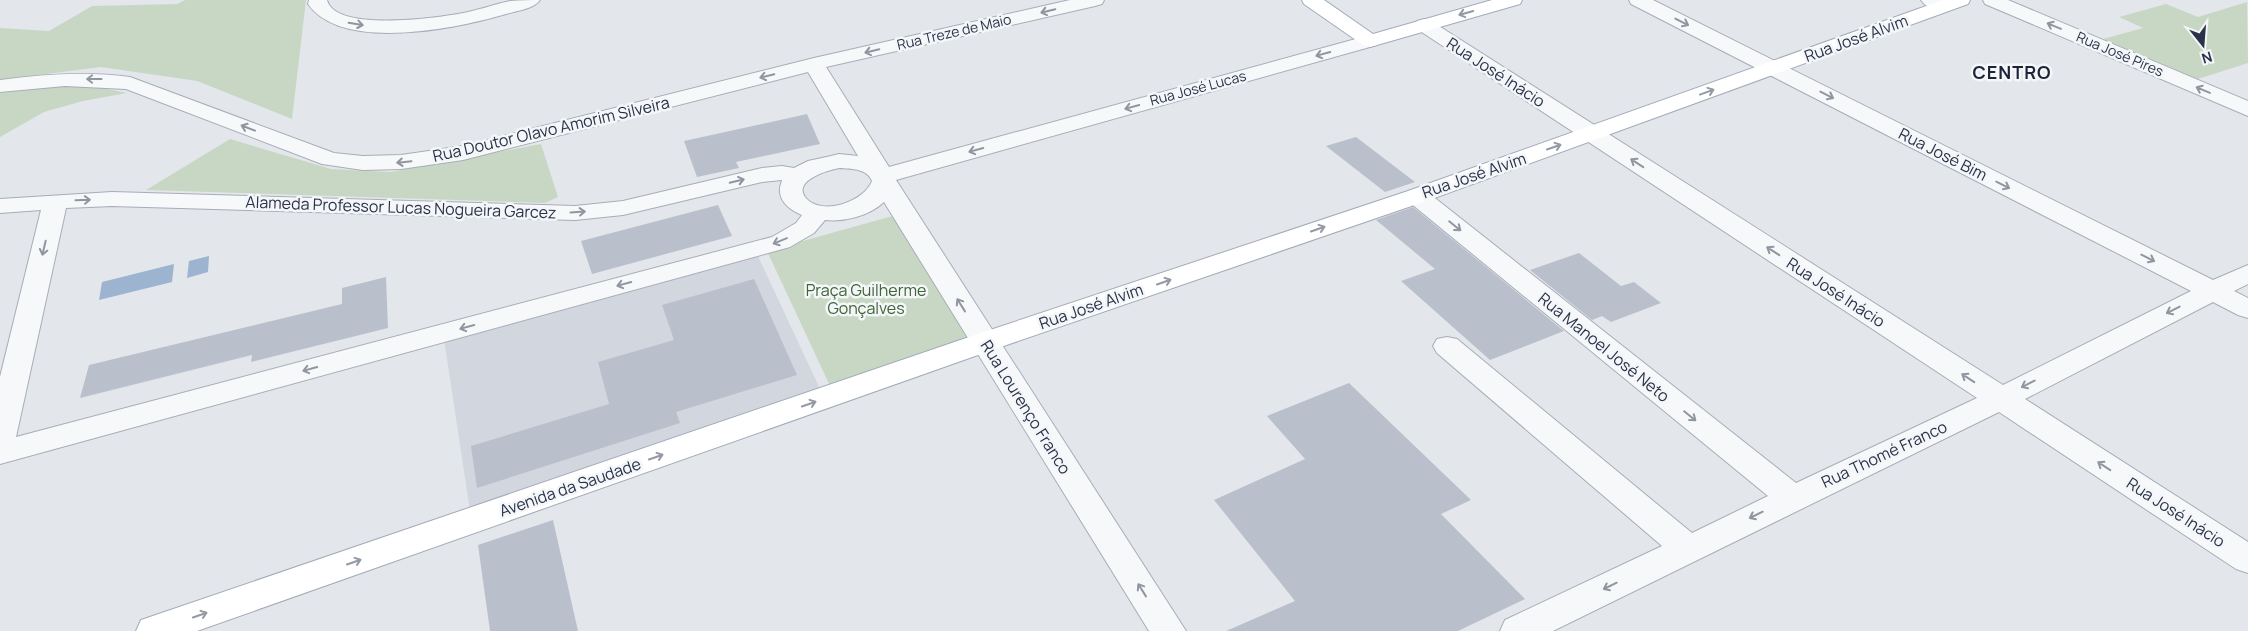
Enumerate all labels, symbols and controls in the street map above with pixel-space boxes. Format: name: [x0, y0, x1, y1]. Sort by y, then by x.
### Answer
one-way arrow: [1040, 7, 1056, 16]
street label: Rua Treze de Maio: [895, 9, 1013, 54]
one-way arrow: [1459, 9, 1475, 19]
street label: Rua José Alvim: [1801, 9, 1911, 67]
one-way arrow: [1674, 17, 1689, 27]
one-way arrow: [347, 19, 363, 29]
north arrow: [2178, 20, 2228, 70]
one-way arrow: [2047, 21, 2062, 30]
street label: Rua José Pires: [2074, 27, 2167, 80]
street label: Rua José Inácio: [1442, 32, 1550, 112]
one-way arrow: [865, 47, 881, 56]
text: N: [2199, 47, 2215, 68]
one-way arrow: [1315, 50, 1331, 59]
district label: CENTRO: [1972, 60, 2052, 84]
street label: Rua José Lucas: [1148, 66, 1248, 110]
one-way arrow: [759, 72, 775, 81]
one-way arrow: [86, 74, 102, 84]
one-way arrow: [2196, 84, 2211, 94]
one-way arrow: [1699, 87, 1714, 96]
one-way arrow: [1819, 90, 1834, 100]
street label: Rua Doutor Olavo Amorim Silveira: [431, 91, 671, 167]
one-way arrow: [1125, 102, 1141, 112]
street label: Rua José Bim: [1895, 122, 1991, 186]
one-way arrow: [241, 123, 256, 132]
one-way arrow: [1546, 142, 1561, 151]
one-way arrow: [968, 146, 984, 155]
street label: Rua José Alvim: [1419, 147, 1529, 203]
one-way arrow: [397, 157, 413, 166]
one-way arrow: [1630, 157, 1644, 167]
one-way arrow: [729, 176, 745, 185]
one-way arrow: [1995, 181, 2010, 190]
street label: Alameda Professor Lucas Nogueira Garcez: [245, 191, 557, 223]
one-way arrow: [75, 195, 91, 204]
one-way arrow: [570, 208, 586, 217]
one-way arrow: [1448, 221, 1461, 232]
one-way arrow: [1310, 224, 1325, 233]
one-way arrow: [773, 236, 788, 246]
one-way arrow: [39, 240, 48, 256]
one-way arrow: [1766, 246, 1780, 256]
street label: Rua José Inácio: [1782, 252, 1890, 332]
one-way arrow: [2140, 254, 2155, 263]
one-way arrow: [1156, 276, 1172, 286]
street label: Rua José Alvim: [1036, 278, 1146, 334]
park label: Praça Guilherme Gonçalves: [806, 279, 926, 319]
one-way arrow: [616, 280, 632, 289]
street label: Rua Manoel José Neto: [1534, 287, 1674, 407]
one-way arrow: [956, 298, 966, 312]
one-way arrow: [2166, 306, 2181, 315]
one-way arrow: [460, 322, 476, 332]
street label: Rua Lourenço Franco: [976, 336, 1076, 478]
one-way arrow: [303, 365, 319, 374]
one-way arrow: [1961, 372, 1975, 383]
one-way arrow: [2021, 379, 2036, 389]
one-way arrow: [801, 398, 817, 408]
one-way arrow: [1683, 410, 1696, 421]
street label: Rua Thomé Franco: [1818, 415, 1950, 493]
street label: Avenida da Saudade: [496, 452, 644, 522]
one-way arrow: [648, 452, 663, 461]
one-way arrow: [2098, 461, 2112, 471]
street label: Rua José Inácio: [2122, 472, 2230, 552]
one-way arrow: [1749, 511, 1764, 520]
one-way arrow: [345, 557, 361, 566]
one-way arrow: [1602, 581, 1617, 591]
one-way arrow: [1137, 583, 1147, 597]
one-way arrow: [192, 610, 207, 619]

